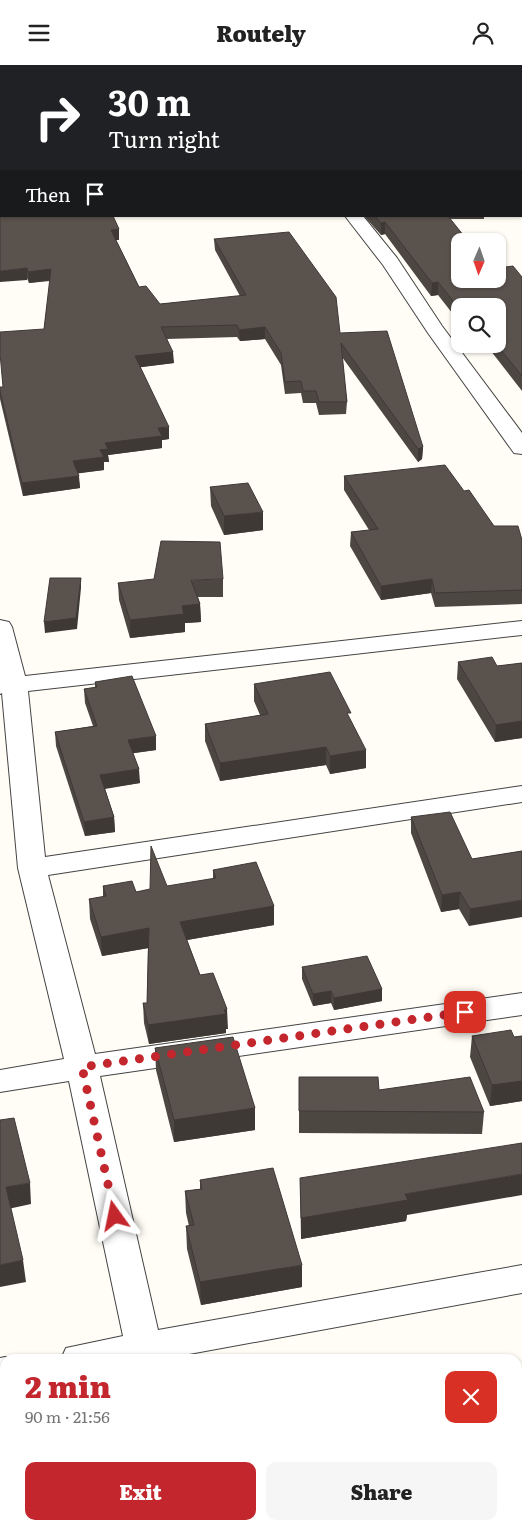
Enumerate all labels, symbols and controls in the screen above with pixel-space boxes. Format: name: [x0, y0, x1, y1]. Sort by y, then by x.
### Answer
text: Routely: [216, 16, 306, 49]
icon: menu: [25, 19, 53, 47]
icon: person: [469, 19, 497, 47]
text: 30 m: [108, 75, 191, 127]
icon: right: [25, 85, 90, 150]
text: Turn right: [108, 122, 220, 155]
text: Then: [25, 180, 71, 208]
icon: arrive: [81, 180, 109, 208]
north arrow: [451, 233, 506, 287]
map controls: [451, 233, 506, 353]
button: search: [451, 298, 506, 353]
pin: [444, 991, 486, 1033]
icon: arrive: [451, 998, 479, 1026]
position arrow: [88, 1189, 140, 1241]
text: 2 min: [25, 1363, 111, 1407]
button: close: [445, 1371, 497, 1423]
text: 90 m · 21:56: [25, 1404, 110, 1428]
button: Exit: [25, 1462, 256, 1520]
button: Share: [266, 1462, 497, 1520]

